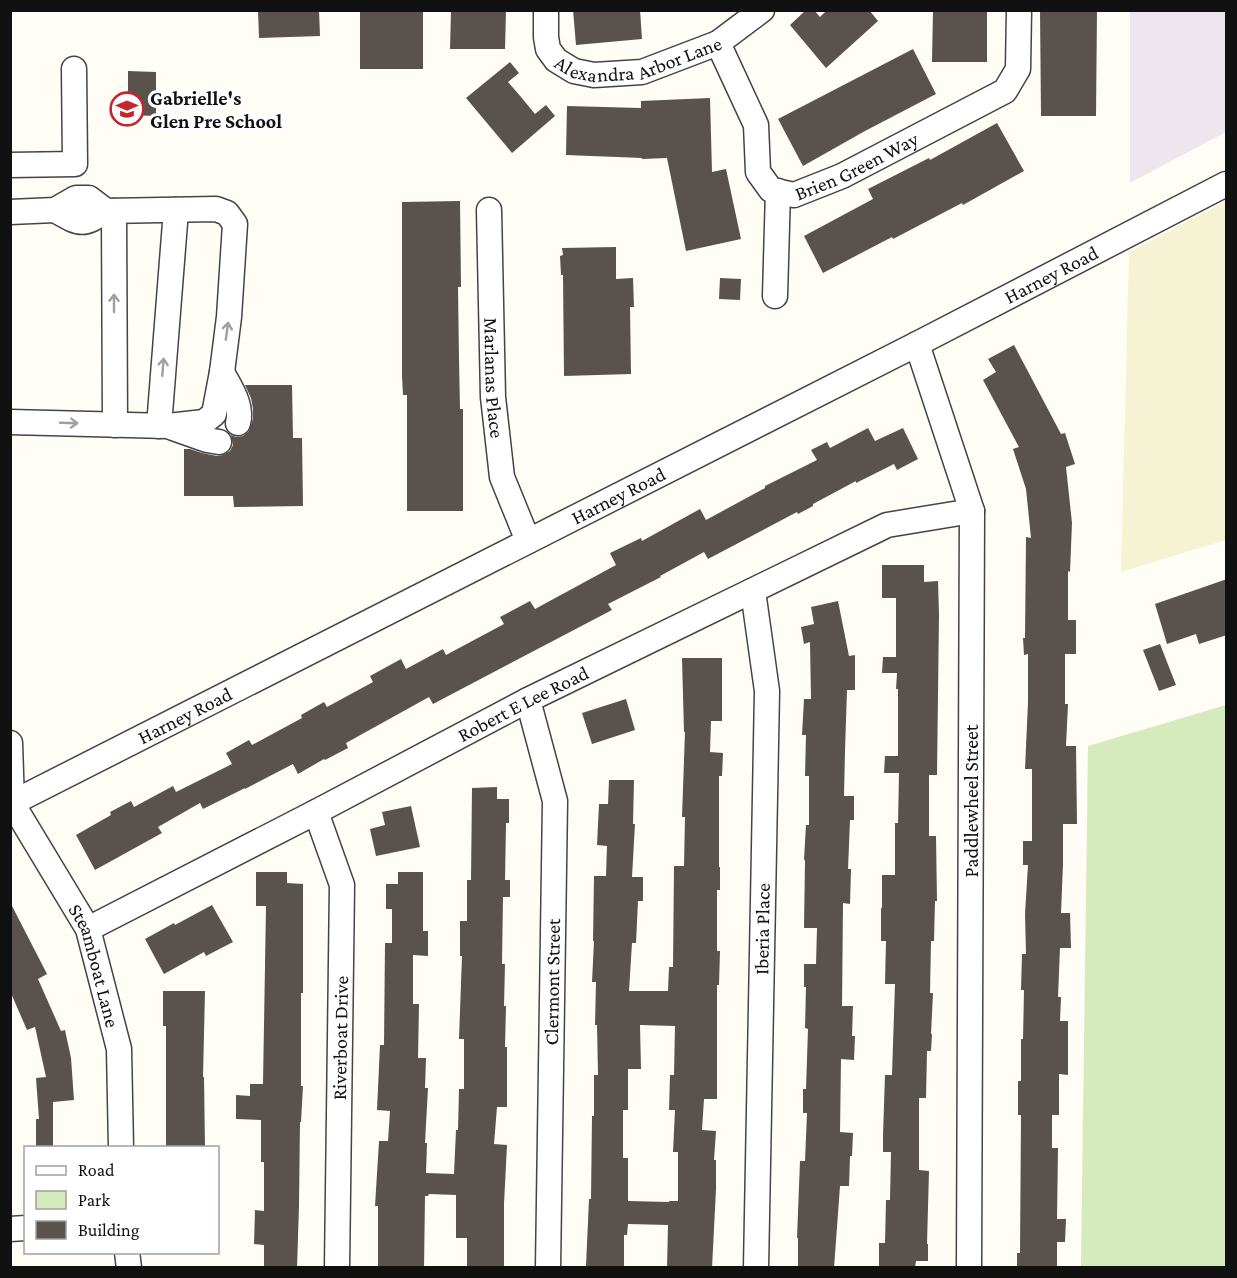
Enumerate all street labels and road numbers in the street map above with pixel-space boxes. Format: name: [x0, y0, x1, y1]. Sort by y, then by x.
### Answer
street label: Alexandra Arbor Lane: [551, 32, 725, 86]
street label: Brien Green Way: [792, 127, 923, 205]
street label: Harney Road: [1001, 241, 1102, 308]
street label: Marlanas Place: [480, 317, 509, 439]
street label: Harney Road: [568, 462, 669, 529]
street label: Robert E Lee Road: [454, 661, 592, 746]
street label: Harney Road: [134, 682, 236, 748]
street label: Paddlewheel Street: [960, 724, 982, 877]
street label: Iberia Place: [750, 883, 774, 975]
street label: Steamboat Lane: [64, 900, 124, 1030]
street label: Clermont Street: [540, 918, 564, 1046]
street label: Riverboat Drive: [328, 975, 352, 1100]

